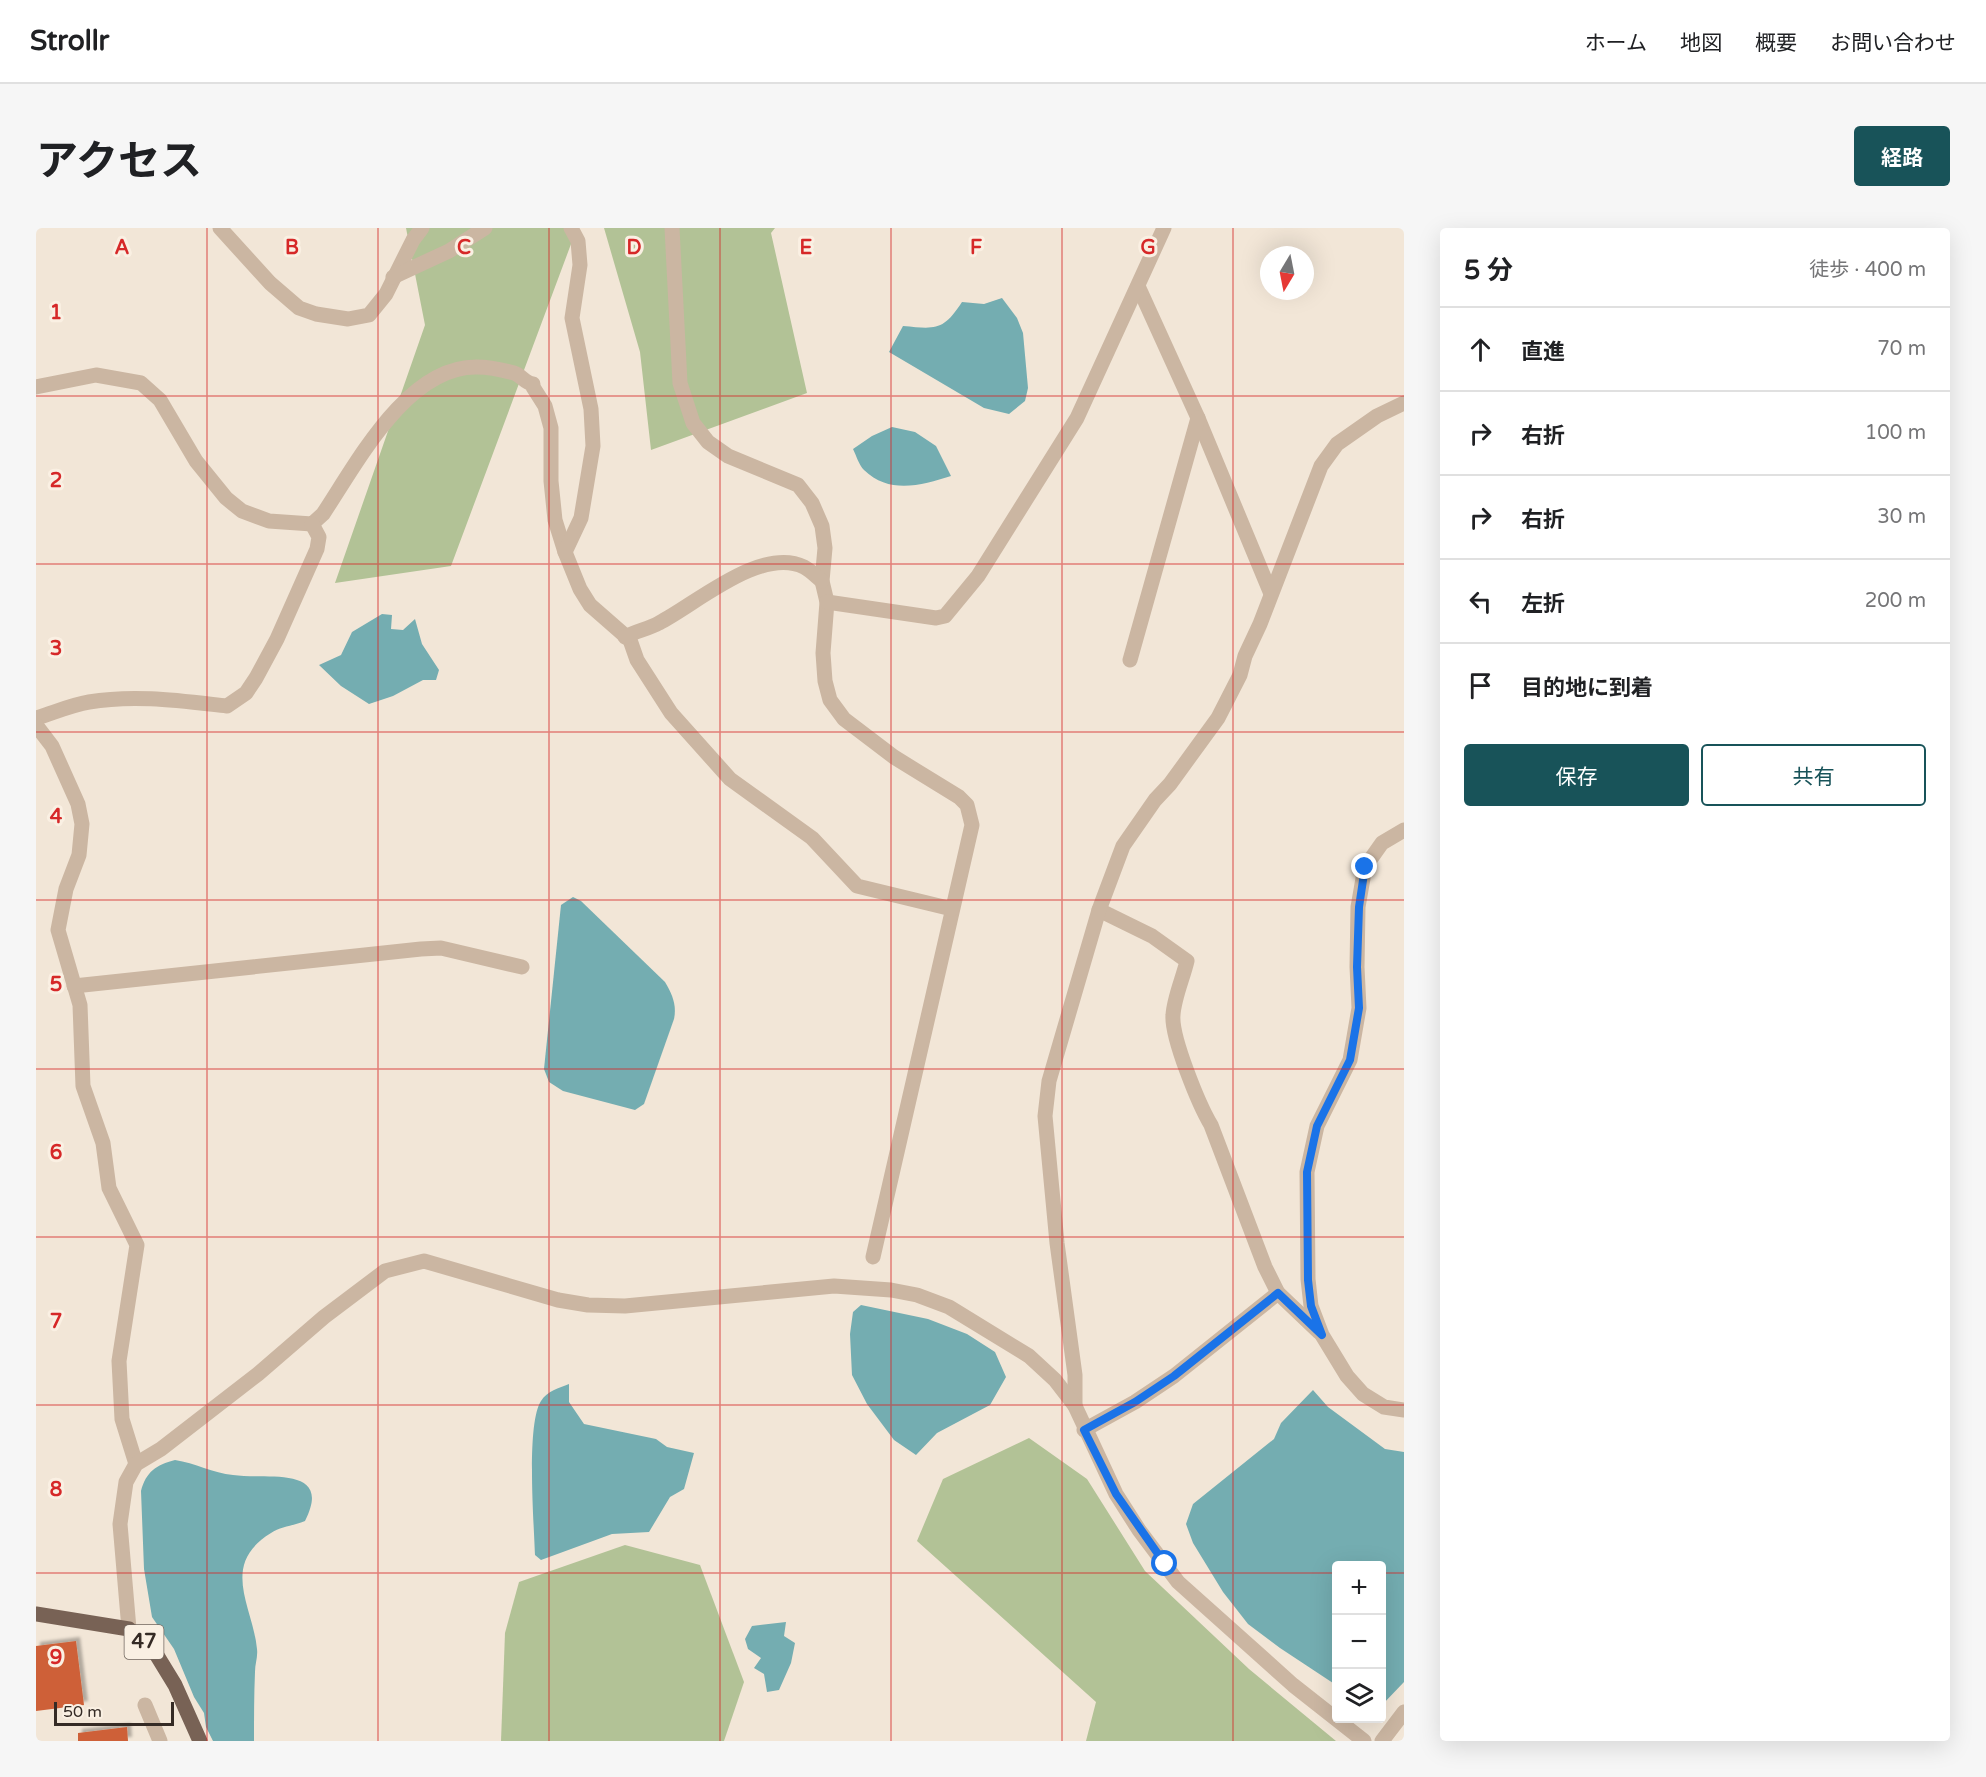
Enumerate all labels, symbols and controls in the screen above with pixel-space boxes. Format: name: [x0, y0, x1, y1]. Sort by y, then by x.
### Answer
text: Strollr: [30, 24, 109, 58]
text: ホーム: [1585, 31, 1647, 56]
text: 地図: [1680, 31, 1722, 56]
text: 概要: [1755, 31, 1797, 56]
text: お問い合わせ: [1830, 31, 1956, 56]
button: 経路: [1854, 126, 1950, 186]
text: アクセス: [36, 136, 202, 187]
text: A: [115, 236, 130, 260]
text: B: [285, 236, 299, 260]
text: C: [457, 236, 471, 260]
text: D: [626, 236, 642, 260]
text: E: [800, 236, 813, 260]
text: F: [970, 236, 982, 260]
text: G: [1140, 236, 1156, 260]
north arrow: [1260, 246, 1314, 300]
text: 5 分: [1464, 255, 1513, 286]
text: 徒歩 · 400 m: [1809, 258, 1926, 282]
text: 1: [50, 301, 62, 325]
icon: ahead: [1464, 333, 1497, 366]
text: 70 m: [1877, 337, 1926, 361]
text: 直進: [1521, 339, 1565, 365]
icon: right: [1464, 417, 1497, 450]
text: 100 m: [1865, 421, 1926, 445]
text: 右折: [1521, 423, 1565, 449]
text: 2: [50, 469, 62, 493]
icon: right: [1464, 501, 1497, 534]
text: 30 m: [1877, 505, 1926, 529]
text: 右折: [1521, 507, 1565, 533]
icon: left: [1464, 585, 1497, 618]
text: 200 m: [1865, 589, 1926, 613]
text: 左折: [1521, 591, 1565, 617]
text: 3: [50, 637, 62, 661]
icon: arrive: [1464, 669, 1497, 702]
text: 目的地に到着: [1521, 675, 1653, 701]
button: 保存: [1464, 744, 1689, 806]
button: 共有: [1701, 744, 1926, 806]
text: 4: [50, 805, 63, 829]
route end: [1351, 853, 1377, 879]
text: 5: [50, 973, 62, 997]
text: 6: [50, 1141, 62, 1165]
text: 7: [50, 1310, 62, 1334]
text: 8: [50, 1478, 62, 1502]
route start: [1151, 1550, 1177, 1576]
map controls: [1332, 1561, 1386, 1723]
button: +: [1332, 1561, 1386, 1615]
button: −: [1332, 1615, 1386, 1669]
road number: 47: [124, 1625, 164, 1659]
text: 9: [50, 1646, 62, 1670]
button: layers: [1332, 1669, 1386, 1723]
scale bar: [54, 1699, 174, 1726]
text: 50 m: [63, 1702, 102, 1722]

